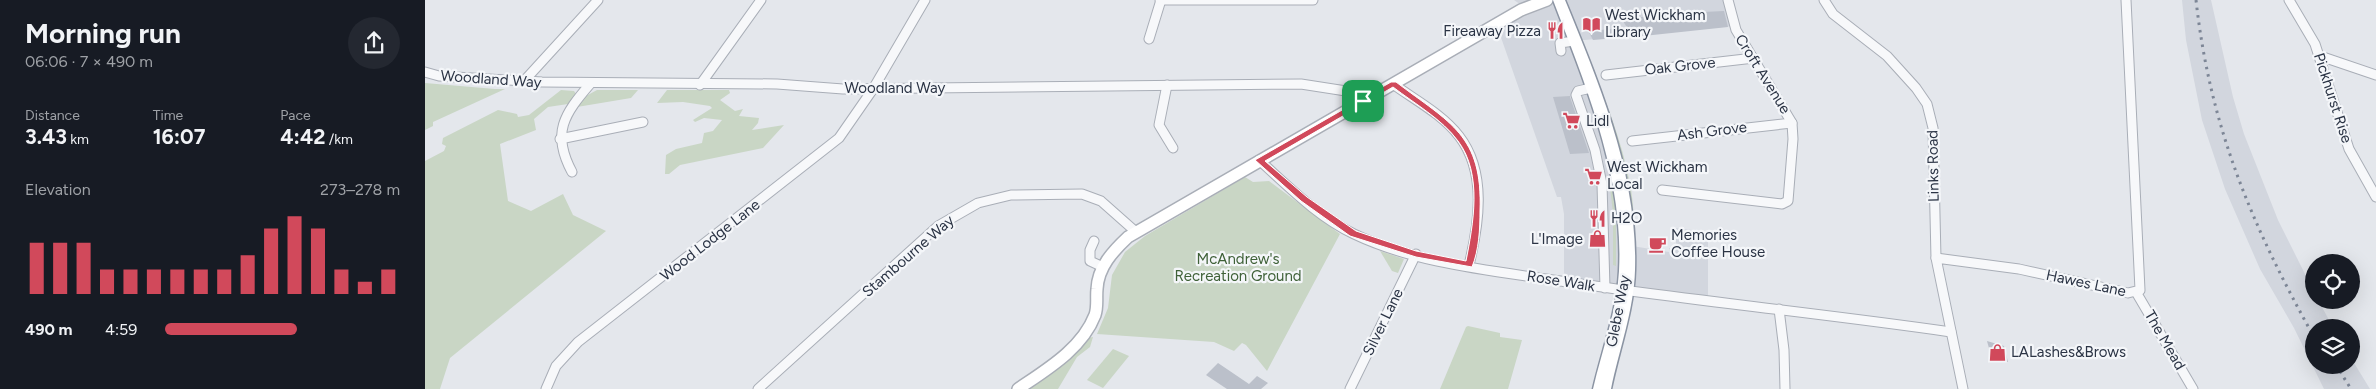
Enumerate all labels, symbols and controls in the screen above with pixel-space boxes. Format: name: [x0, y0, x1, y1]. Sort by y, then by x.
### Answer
place label: West Wickham Library: [1605, 6, 1705, 41]
library icon: West Wickham Library: [1581, 14, 1601, 34]
text: Morning run: [25, 16, 181, 50]
button: share: [348, 17, 400, 69]
restaurant icon: Fireaway Pizza: [1545, 21, 1565, 41]
place label: Fireaway Pizza: [1443, 22, 1541, 40]
street label: Croft Avenue: [1731, 31, 1795, 117]
street label: Pickhurst Rise: [2310, 51, 2356, 145]
text: 06:06 · 7 × 490 m: [25, 52, 153, 71]
street label: Oak Grove: [1644, 53, 1716, 79]
street label: Woodland Way: [440, 66, 542, 92]
street label: Woodland Way: [844, 79, 946, 97]
pin: [1342, 80, 1384, 122]
icon: arrive: [1349, 87, 1377, 115]
text: Distance: [25, 107, 80, 124]
text: Time: [153, 107, 183, 124]
text: Pace: [280, 107, 311, 124]
supermarket icon: Lidl: [1562, 111, 1582, 131]
place label: Lidl: [1586, 112, 1609, 130]
street label: Ash Grove: [1676, 118, 1748, 144]
text: 3.43: [25, 124, 67, 149]
text: 16:07: [153, 124, 205, 149]
text: 4:42: [280, 124, 325, 149]
street label: Links Road: [1923, 130, 1943, 202]
text: km: [67, 131, 89, 148]
text: /km: [325, 131, 353, 148]
place label: West Wickham Local: [1607, 158, 1707, 193]
supermarket icon: West Wickham Local: [1583, 166, 1603, 186]
text: Elevation: [25, 180, 91, 199]
text: 273–278 m: [320, 180, 400, 199]
street label: Wood Lodge Lane: [657, 195, 763, 285]
restaurant icon: H2O: [1587, 208, 1607, 228]
place label: H2O: [1611, 209, 1642, 227]
street label: Stambourne Way: [858, 211, 958, 301]
place label: Memories Coffee House: [1671, 226, 1765, 261]
shop icon: L'Image: [1587, 229, 1607, 249]
place label: L'Image: [1531, 230, 1583, 248]
cafe icon: Memories Coffee House: [1647, 234, 1667, 254]
park label: McAndrew's Recreation Ground: [1174, 250, 1302, 285]
map controls: [2305, 254, 2360, 374]
button: locate: [2305, 254, 2360, 309]
street label: Hawes Lane: [2044, 266, 2128, 300]
street label: Rose Walk: [1526, 267, 1597, 295]
street label: Glebe Way: [1602, 273, 1634, 348]
street label: Silver Lane: [1359, 285, 1407, 359]
street label: The Mead: [2141, 307, 2189, 373]
button: layers: [2305, 319, 2360, 374]
text: 490 m: [25, 320, 73, 339]
text: 4:59: [105, 320, 137, 339]
shop icon: LALashes&Brows: [1987, 342, 2007, 362]
place label: LALashes&Brows: [2011, 343, 2126, 361]

